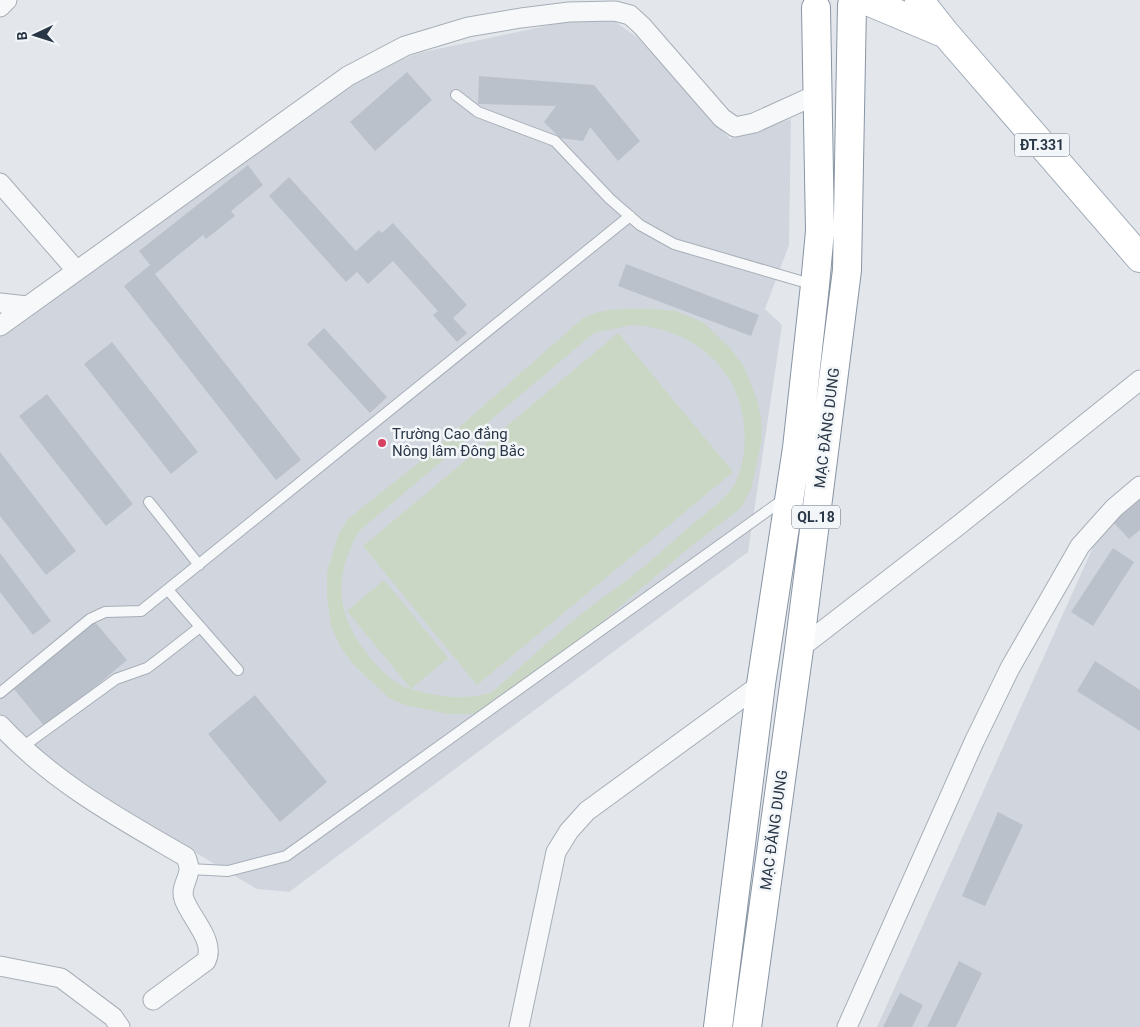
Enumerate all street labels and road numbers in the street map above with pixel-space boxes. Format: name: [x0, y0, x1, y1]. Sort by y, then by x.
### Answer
road number: ĐT.331: [1014, 134, 1070, 156]
street label: MẠC ĐĂNG DUNG: [811, 367, 843, 489]
road number: QL.18: [792, 506, 840, 528]
street label: MẠC ĐĂNG DUNG: [757, 769, 791, 891]

